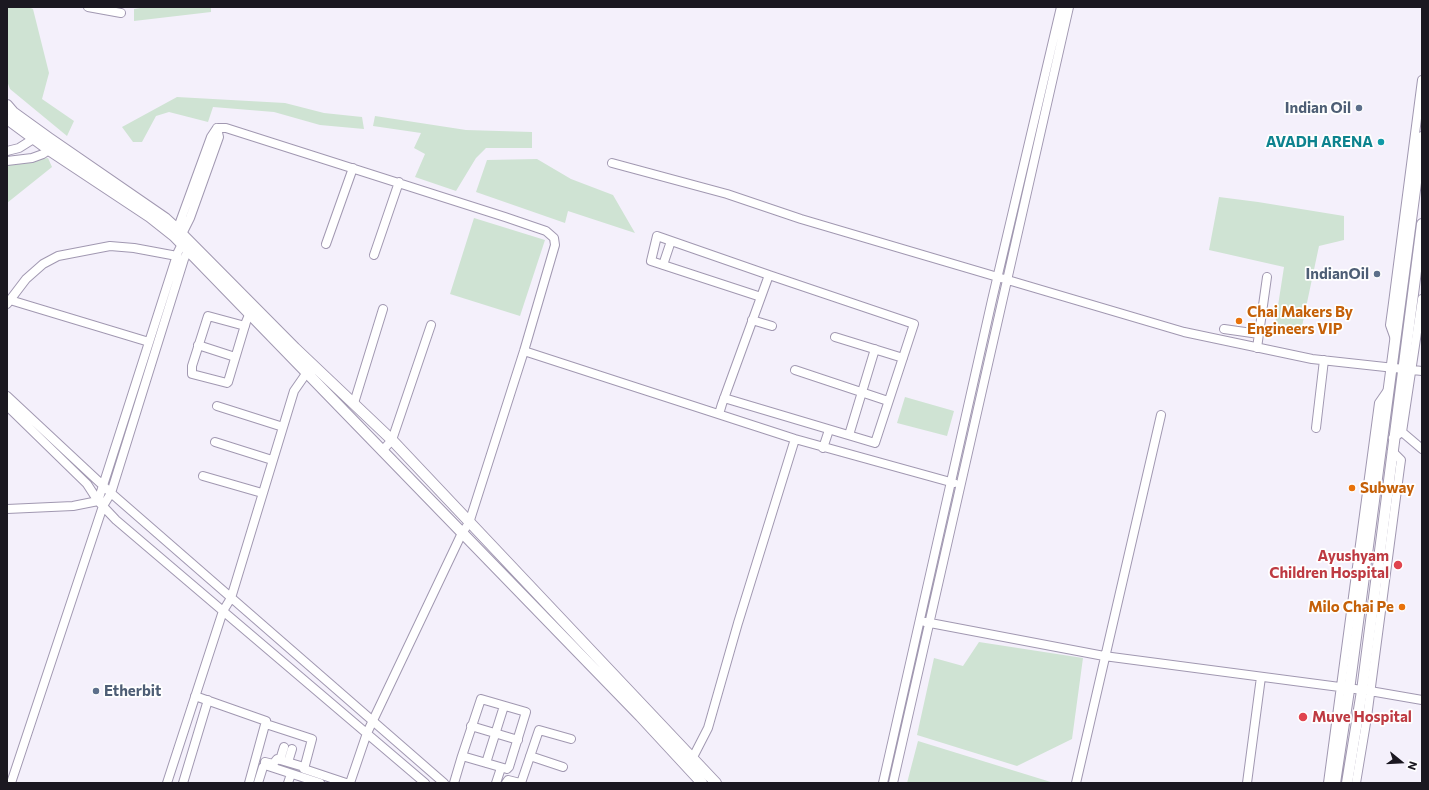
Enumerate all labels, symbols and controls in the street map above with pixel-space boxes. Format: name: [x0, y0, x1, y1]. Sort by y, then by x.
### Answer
place label: Indian Oil: [1285, 99, 1351, 117]
marker: Indian Oil: [1354, 103, 1364, 113]
place label: AVADH ARENA: [1266, 133, 1373, 151]
marker: AVADH ARENA: [1376, 137, 1386, 147]
place label: IndianOil: [1306, 265, 1369, 283]
marker: IndianOil: [1372, 269, 1382, 279]
place label: Chai Makers By Engineers VIP: [1247, 303, 1353, 338]
marker: Chai Makers By Engineers VIP: [1234, 316, 1244, 326]
place label: Subway: [1360, 479, 1414, 497]
marker: Subway: [1347, 483, 1357, 493]
place label: Ayushyam Children Hospital: [1269, 547, 1389, 582]
marker: Ayushyam Children Hospital: [1392, 559, 1404, 571]
place label: Milo Chai Pe: [1308, 598, 1394, 616]
marker: Milo Chai Pe: [1397, 602, 1407, 612]
place label: Etherbit: [104, 682, 161, 700]
marker: Etherbit: [91, 686, 101, 696]
place label: Muve Hospital: [1312, 708, 1412, 726]
marker: Muve Hospital: [1297, 711, 1309, 723]
north arrow: [1381, 742, 1421, 782]
text: N: [1405, 760, 1420, 772]

